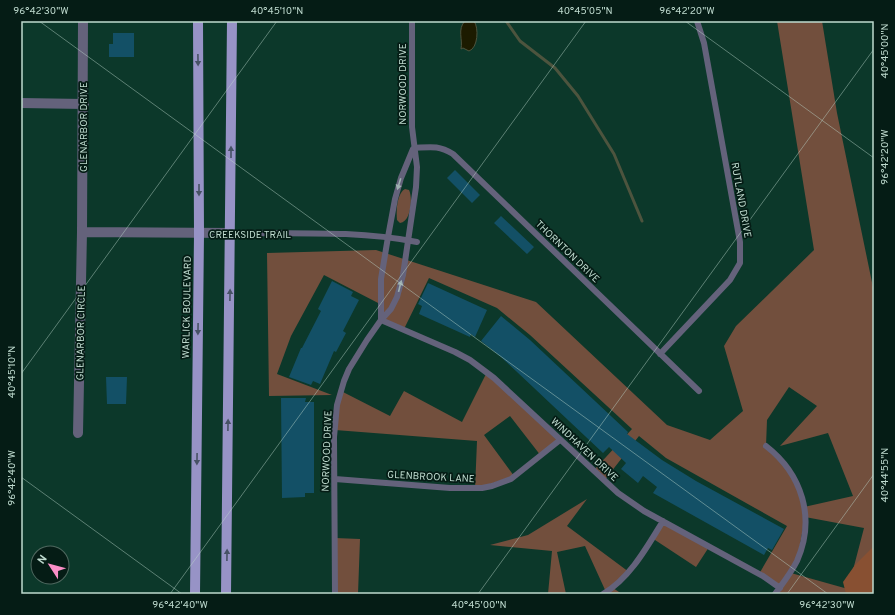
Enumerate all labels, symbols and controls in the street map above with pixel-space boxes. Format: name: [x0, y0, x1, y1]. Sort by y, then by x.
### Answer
text: 96°42'30"W: [13, 5, 69, 18]
text: 40°45'10"N: [251, 5, 303, 18]
text: 40°45'05"N: [557, 5, 613, 18]
text: 96°42'20"W: [659, 5, 715, 18]
text: 40°45'00"N: [879, 23, 892, 79]
street label: NORWOOD DRIVE: [397, 43, 410, 125]
one-way arrow: [195, 54, 201, 67]
street label: GLENARBOR DRIVE: [78, 82, 91, 172]
text: 96°42'20"W: [879, 129, 892, 185]
one-way arrow: [228, 145, 234, 158]
street label: RUTLAND DRIVE: [727, 162, 754, 239]
one-way arrow: [396, 178, 402, 190]
one-way arrow: [196, 184, 202, 197]
street label: THORNTON DRIVE: [532, 218, 602, 286]
street label: CREEKSIDE TRAIL: [209, 229, 291, 242]
street label: WARLICK BOULEVARD: [180, 255, 195, 359]
one-way arrow: [397, 280, 403, 292]
street label: GLENARBOR CIRCLE: [74, 285, 89, 381]
one-way arrow: [227, 288, 233, 301]
one-way arrow: [195, 323, 201, 336]
text: 40°45'10"N: [6, 346, 19, 398]
street label: NORWOOD DRIVE: [320, 410, 335, 492]
street label: WINDHAVEN DRIVE: [547, 415, 621, 485]
one-way arrow: [225, 418, 231, 431]
text: 40°44'55"N: [879, 448, 892, 502]
text: 96°42'40"W: [6, 450, 19, 506]
one-way arrow: [194, 453, 200, 466]
street label: GLENBROOK LANE: [387, 469, 475, 486]
north arrow: [30, 545, 70, 585]
one-way arrow: [224, 548, 230, 561]
text: N: [35, 552, 51, 567]
text: 96°42'40"W: [152, 599, 208, 612]
text: 40°45'00"N: [451, 599, 507, 612]
text: 96°42'30"W: [799, 599, 855, 612]

